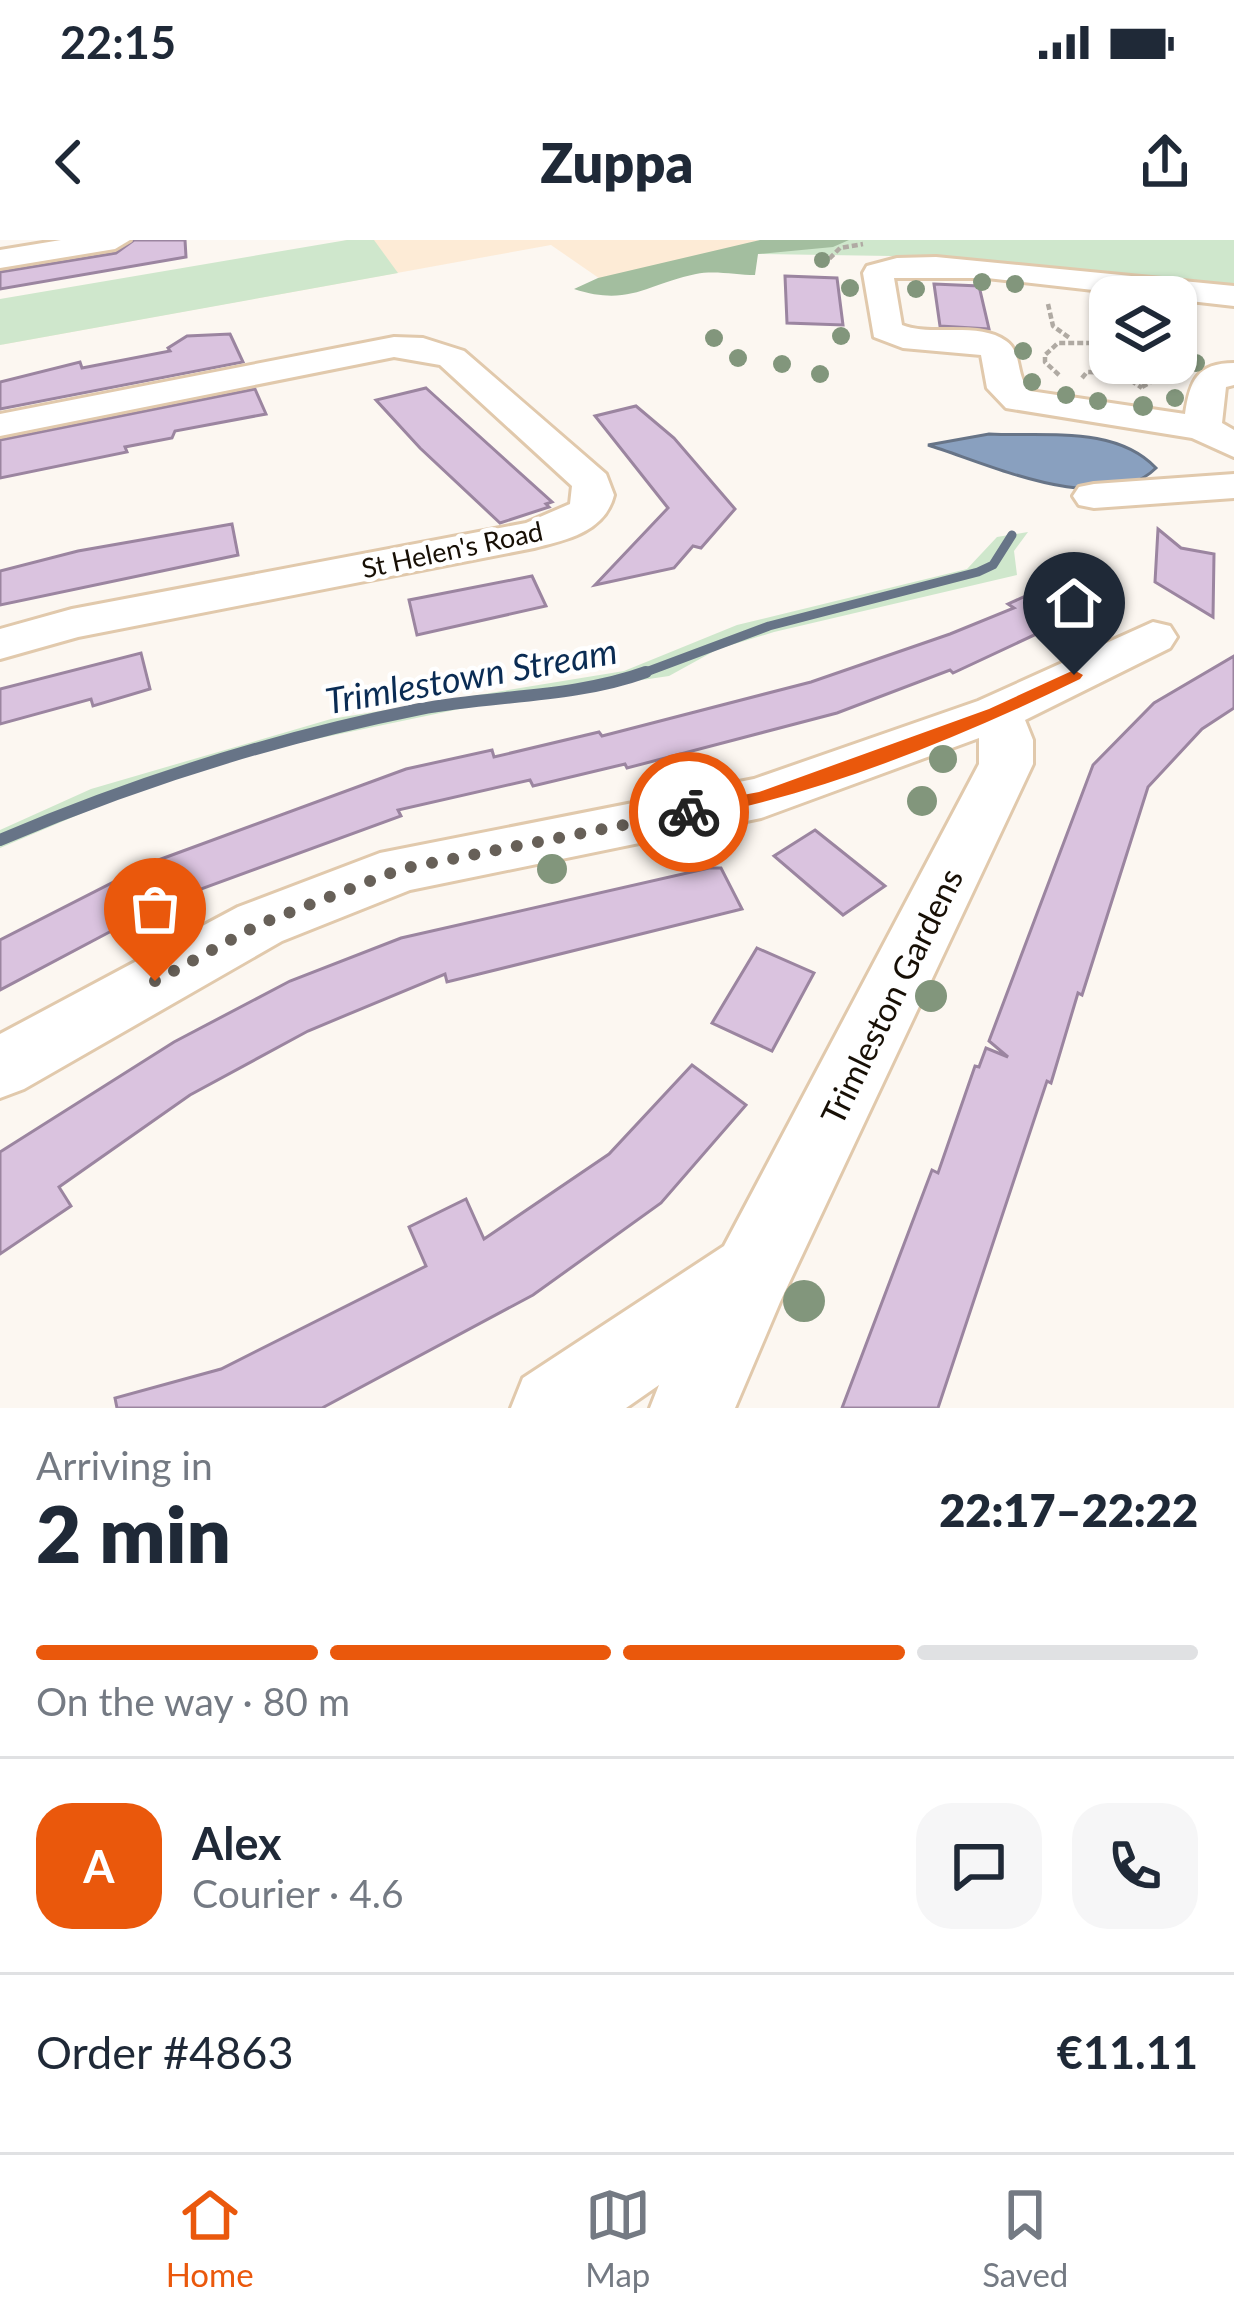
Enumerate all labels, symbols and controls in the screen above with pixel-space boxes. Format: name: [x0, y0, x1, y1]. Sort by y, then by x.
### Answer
text: 22:15: [60, 15, 176, 69]
icon: back: [36, 129, 102, 195]
icon: share: [1132, 129, 1198, 195]
text: Zuppa: [541, 130, 693, 195]
map controls: [1089, 276, 1197, 384]
button: layers: [1089, 276, 1197, 384]
street label: St Helen's Road: [358, 514, 546, 584]
pin: [1023, 552, 1125, 675]
icon: home: [1041, 570, 1107, 636]
water label: Trimlestown Stream: [322, 628, 620, 722]
courier: [629, 752, 749, 872]
icon: bike: [656, 779, 722, 845]
pin: [104, 858, 206, 981]
street label: Trimleston Gardens: [812, 861, 970, 1131]
icon: bag: [122, 876, 188, 942]
text: Arriving in: [36, 1442, 213, 1488]
text: 22:17–22:22: [939, 1483, 1198, 1537]
text: 2 min: [36, 1486, 231, 1580]
text: On the way · 80 m: [36, 1678, 350, 1724]
button: chat: [916, 1803, 1042, 1929]
button: phone: [1072, 1803, 1198, 1929]
text: Alex: [192, 1816, 282, 1870]
text: A: [83, 1839, 115, 1893]
text: Courier · 4.6: [192, 1870, 404, 1916]
text: Order #4863: [36, 2025, 294, 2079]
text: €11.11: [1057, 2025, 1198, 2079]
tab: Home: [166, 2182, 254, 2294]
tab: Map: [585, 2182, 651, 2294]
tab: Saved: [982, 2182, 1068, 2294]

